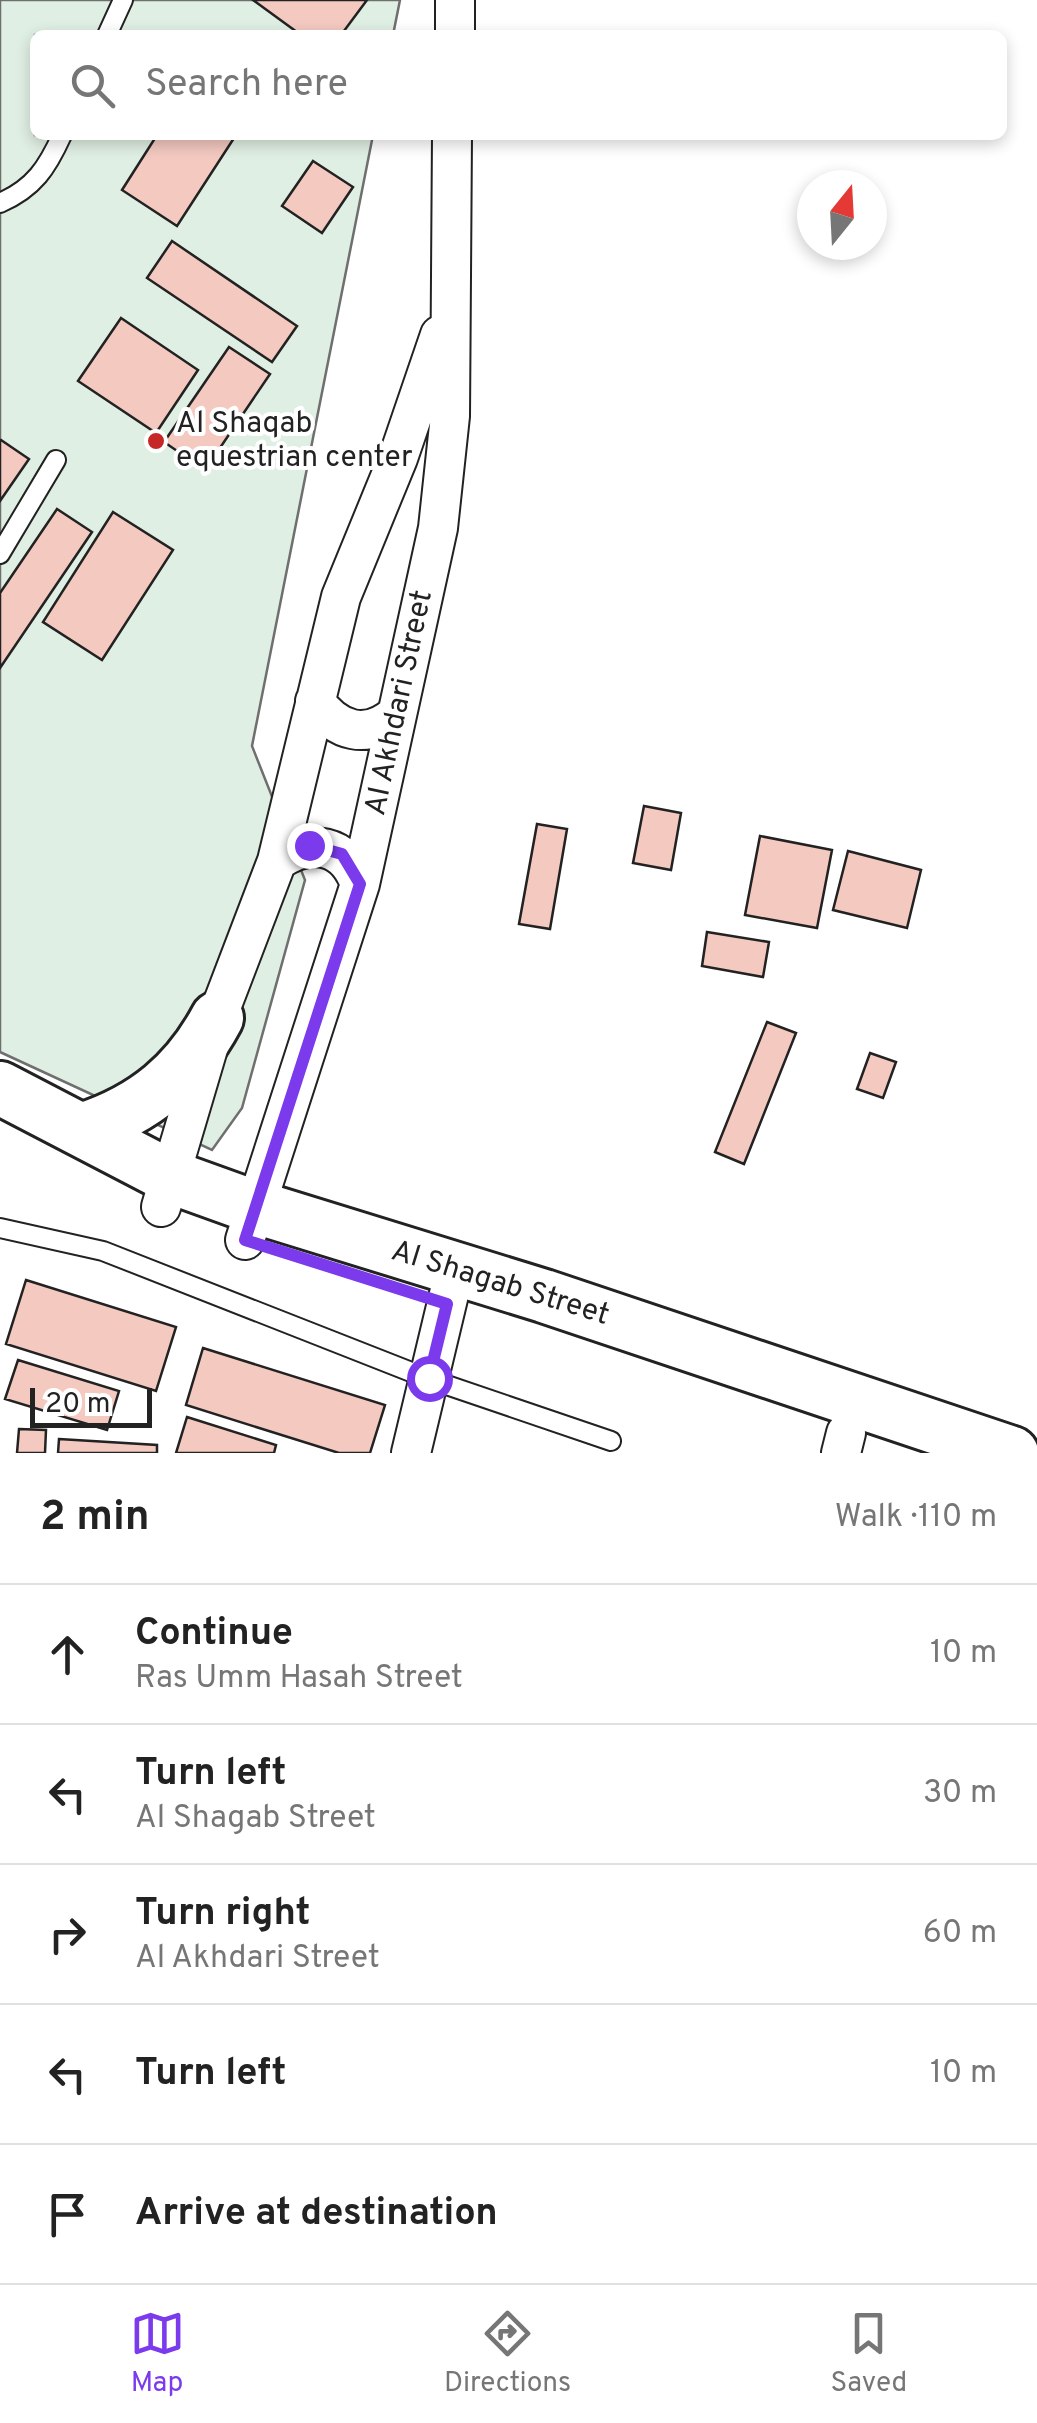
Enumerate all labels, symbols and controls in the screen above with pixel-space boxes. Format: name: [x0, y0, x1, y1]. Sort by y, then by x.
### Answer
search box: [30, 30, 1007, 140]
icon: search: [65, 58, 120, 113]
text: Search here: [145, 61, 348, 110]
north arrow: [797, 170, 887, 260]
place label: Al Shaqab equestrian center: [176, 406, 413, 477]
marker: Al Shaqab equestrian center: [145, 430, 167, 452]
street label: Al Akhdari Street: [358, 587, 442, 819]
route end: [287, 823, 333, 869]
street label: Al Shagab Street: [387, 1233, 613, 1335]
route start: [407, 1356, 453, 1402]
scale bar: [30, 1383, 152, 1428]
text: 20 m: [45, 1387, 110, 1423]
text: 2 min: [40, 1492, 150, 1545]
text: Walk · 110 m: [835, 1498, 997, 1538]
text: Continue: [135, 1610, 293, 1659]
icon: ahead: [40, 1627, 95, 1682]
text: 10 m: [930, 1634, 997, 1674]
text: Ras Umm Hasah Street: [135, 1659, 463, 1699]
text: Turn left: [135, 1750, 287, 1799]
icon: left: [40, 1767, 95, 1822]
text: 30 m: [923, 1774, 997, 1814]
text: Al Shagab Street: [135, 1799, 376, 1839]
text: Turn right: [135, 1890, 310, 1939]
icon: right: [40, 1907, 95, 1962]
text: 60 m: [923, 1914, 997, 1954]
text: Al Akhdari Street: [135, 1939, 380, 1979]
icon: left: [40, 2047, 95, 2102]
text: Turn left: [135, 2050, 287, 2099]
text: 10 m: [930, 2054, 997, 2094]
icon: arrive: [40, 2187, 95, 2242]
text: Arrive at destination: [135, 2190, 498, 2239]
tab: Map: [130, 2306, 185, 2402]
tab: Directions: [444, 2306, 571, 2402]
tab: Saved: [830, 2306, 907, 2402]

